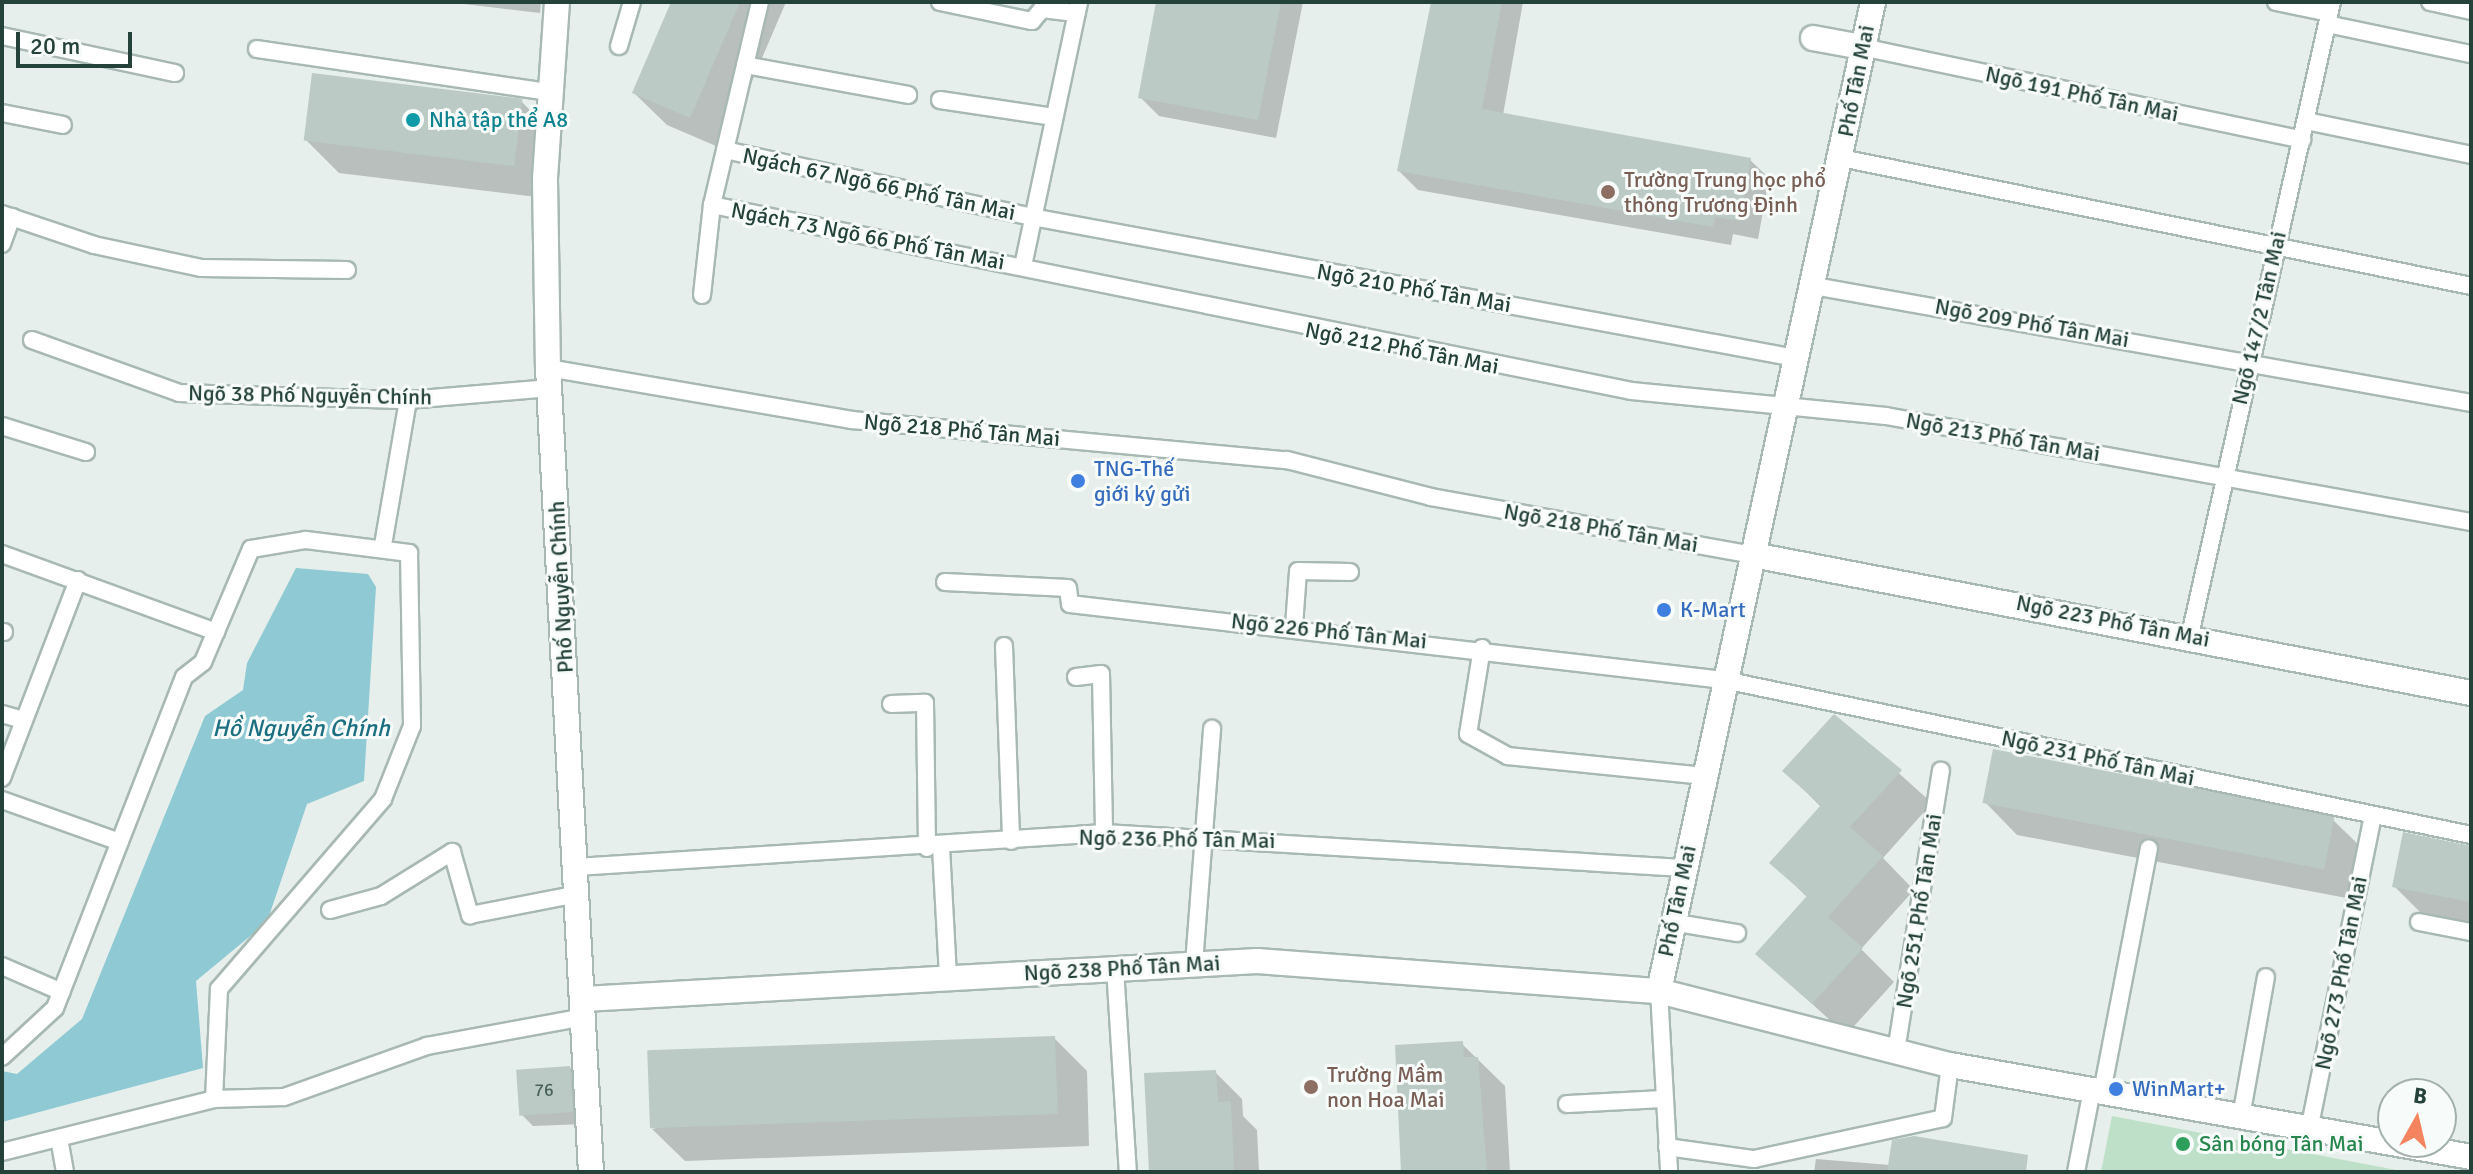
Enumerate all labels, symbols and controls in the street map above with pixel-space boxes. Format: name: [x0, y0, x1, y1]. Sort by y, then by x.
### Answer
scale bar: [20, 16, 136, 66]
street label: Phố Tân Mai: [1832, 23, 1880, 139]
text: 20 m: [30, 31, 80, 61]
street label: Ngõ 191 Phố Tân Mai: [1983, 61, 2181, 127]
place label: Nhà tập thể A8: [429, 107, 568, 133]
marker: Nhà tập thể A8: [404, 111, 422, 129]
street label: Ngách 67 Ngõ 66 Phố Tân Mai: [740, 142, 1018, 226]
place label: Trường Trung học phổ thông Trương Định: [1624, 166, 1826, 218]
marker: Trường Trung học phổ thông Trương Định: [1599, 183, 1617, 201]
street label: Ngách 73 Ngõ 66 Phố Tân Mai: [729, 196, 1007, 276]
street label: Ngõ 147/2 Tân Mai: [2226, 229, 2292, 407]
street label: Ngõ 210 Phố Tân Mai: [1315, 258, 1513, 318]
street label: Ngõ 209 Phố Tân Mai: [1933, 293, 2131, 353]
street label: Ngõ 212 Phố Tân Mai: [1303, 316, 1501, 380]
street label: Ngõ 38 Phố Nguyễn Chính: [188, 380, 432, 410]
street label: Ngõ 213 Phố Tân Mai: [1904, 407, 2102, 467]
street label: Ngõ 218 Phố Tân Mai: [863, 408, 1061, 452]
place label: TNG-Thế giới ký gửi: [1094, 455, 1191, 506]
marker: TNG-Thế giới ký gửi: [1069, 472, 1087, 490]
street label: Ngõ 218 Phố Tân Mai: [1502, 498, 1700, 558]
street label: Phố Nguyễn Chính: [543, 500, 579, 674]
street label: Ngõ 223 Phố Tân Mai: [2014, 589, 2212, 653]
place label: K-Mart: [1680, 597, 1746, 623]
marker: K-Mart: [1655, 601, 1673, 619]
street label: Ngõ 226 Phố Tân Mai: [1230, 608, 1428, 654]
water label: Hồ Nguyễn Chính: [212, 715, 390, 743]
street label: Ngõ 231 Phố Tân Mai: [1999, 725, 2197, 791]
street label: Ngõ 251 Phố Tân Mai: [1891, 812, 1947, 1010]
street label: Ngõ 236 Phố Tân Mai: [1078, 824, 1276, 854]
street label: Phố Tân Mai: [1652, 843, 1702, 959]
street label: Ngõ 273 Phố Tân Mai: [2309, 874, 2373, 1072]
street label: Ngõ 238 Phố Tân Mai: [1023, 950, 1221, 986]
place label: Trường Mầm non Hoa Mai: [1327, 1061, 1444, 1112]
place label: WinMart+: [2132, 1076, 2226, 1102]
marker: Trường Mầm non Hoa Mai: [1302, 1078, 1320, 1096]
north arrow: [2377, 1078, 2457, 1158]
house number: 76: [534, 1079, 554, 1101]
marker: WinMart+: [2107, 1080, 2125, 1098]
text: B: [2412, 1081, 2429, 1110]
place label: Sân bóng Tân Mai: [2199, 1131, 2363, 1157]
marker: Sân bóng Tân Mai: [2174, 1135, 2192, 1153]

